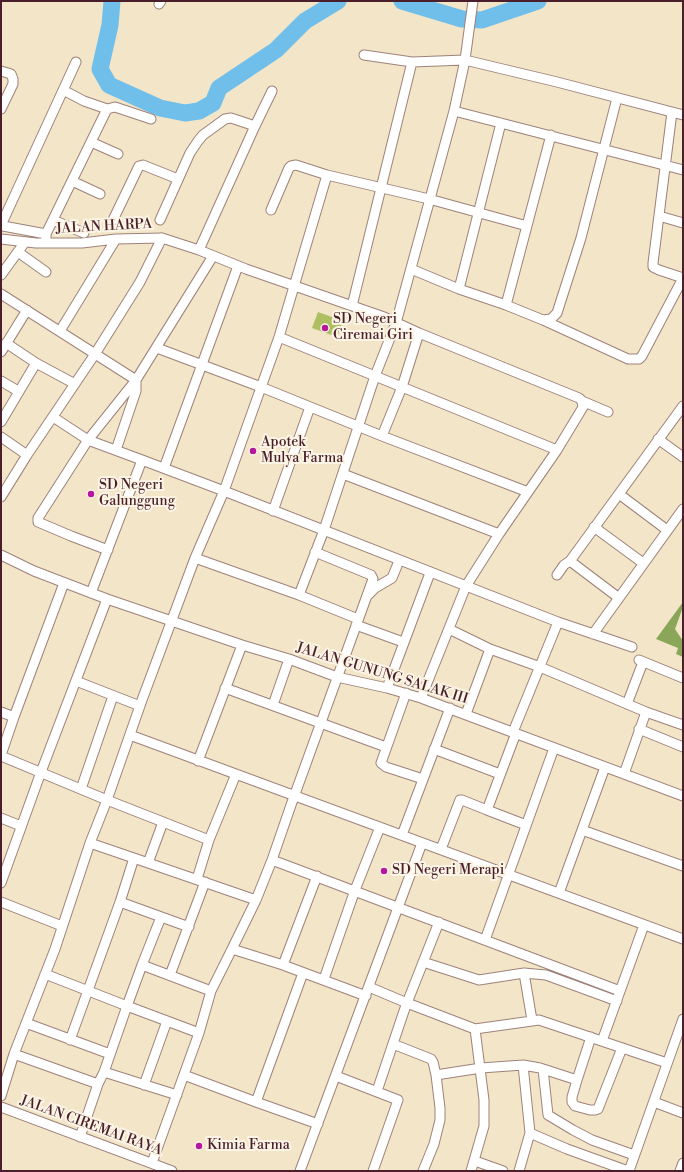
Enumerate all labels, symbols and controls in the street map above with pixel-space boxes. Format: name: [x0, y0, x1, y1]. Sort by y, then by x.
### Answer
street label: JALAN HARPA: [55, 216, 153, 238]
place label: SD Negeri Ciremai Giri: [333, 312, 413, 344]
marker: SD Negeri Ciremai Giri: [320, 323, 330, 333]
place label: Apotek Mulya Farma: [261, 435, 343, 468]
marker: Apotek Mulya Farma: [248, 446, 258, 456]
place label: SD Negeri Galunggung: [99, 478, 175, 510]
marker: SD Negeri Galunggung: [86, 489, 96, 499]
street label: JALAN GUNUNG SALAK III: [294, 640, 470, 708]
place label: SD Negeri Merapi: [392, 863, 504, 879]
marker: SD Negeri Merapi: [379, 866, 389, 876]
street label: JALAN CIREMAI RAYA: [18, 1092, 164, 1160]
place label: Kimia Farma: [207, 1138, 290, 1154]
marker: Kimia Farma: [194, 1141, 204, 1151]

